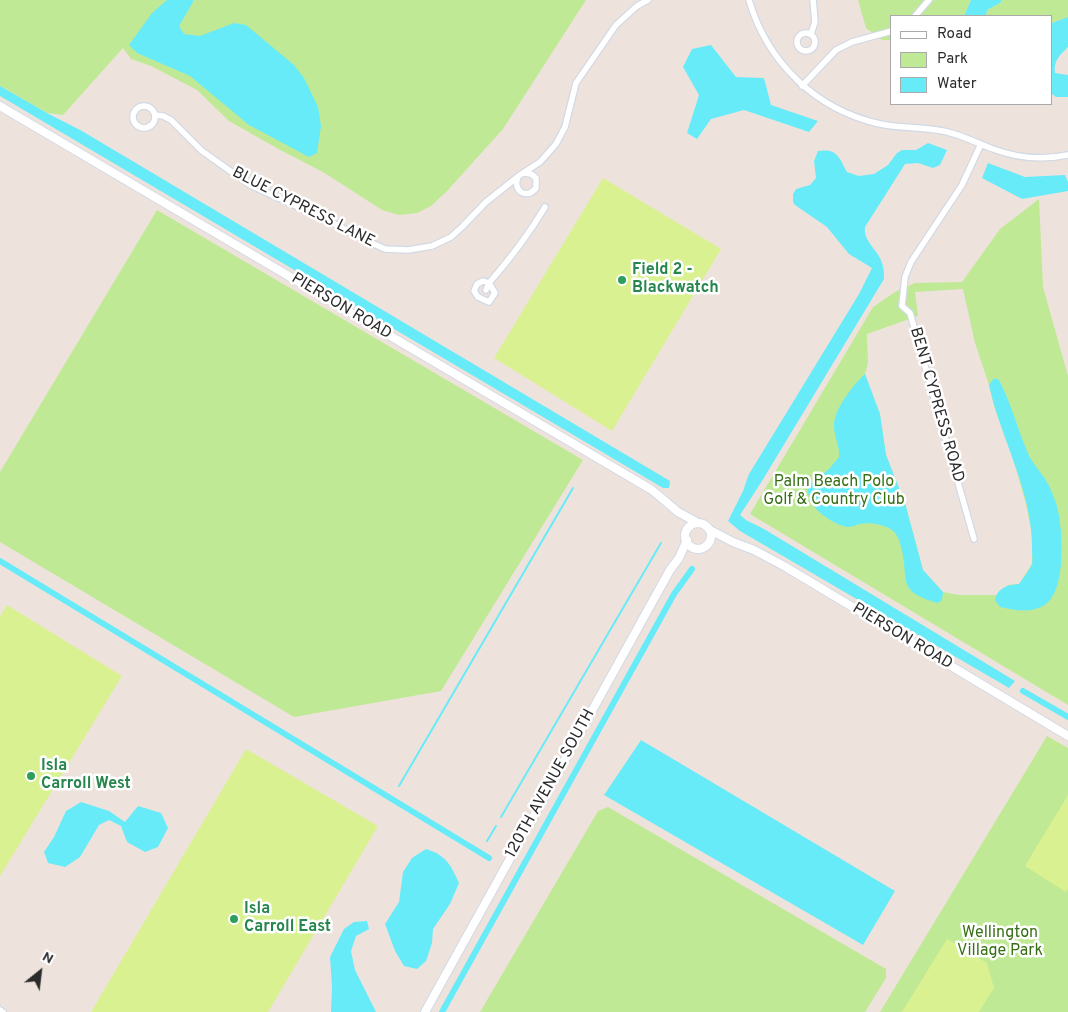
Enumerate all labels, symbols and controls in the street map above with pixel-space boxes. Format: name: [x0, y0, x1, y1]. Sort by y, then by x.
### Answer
legend: [890, 15, 1053, 105]
text: Road: [937, 25, 972, 44]
text: Park: [937, 50, 968, 69]
text: Water: [937, 75, 976, 94]
street label: BLUE CYPRESS LANE: [229, 164, 377, 252]
place label: Field 2 - Blackwatch: [632, 261, 719, 299]
street label: PIERSON ROAD: [287, 269, 395, 345]
marker: Field 2 - Blackwatch: [616, 274, 628, 286]
street label: BENT CYPRESS ROAD: [905, 325, 967, 485]
park label: Palm Beach Polo Golf & Country Club: [763, 473, 905, 511]
street label: PIERSON ROAD: [848, 599, 956, 675]
street label: 120TH AVENUE SOUTH: [502, 706, 600, 862]
place label: Isla Carroll West: [41, 757, 131, 795]
marker: Isla Carroll West: [25, 770, 37, 782]
place label: Isla Carroll East: [244, 900, 331, 938]
marker: Isla Carroll East: [228, 913, 240, 925]
park label: Wellington Village Park: [957, 924, 1043, 962]
north arrow: [15, 947, 65, 997]
text: N: [39, 949, 56, 968]

